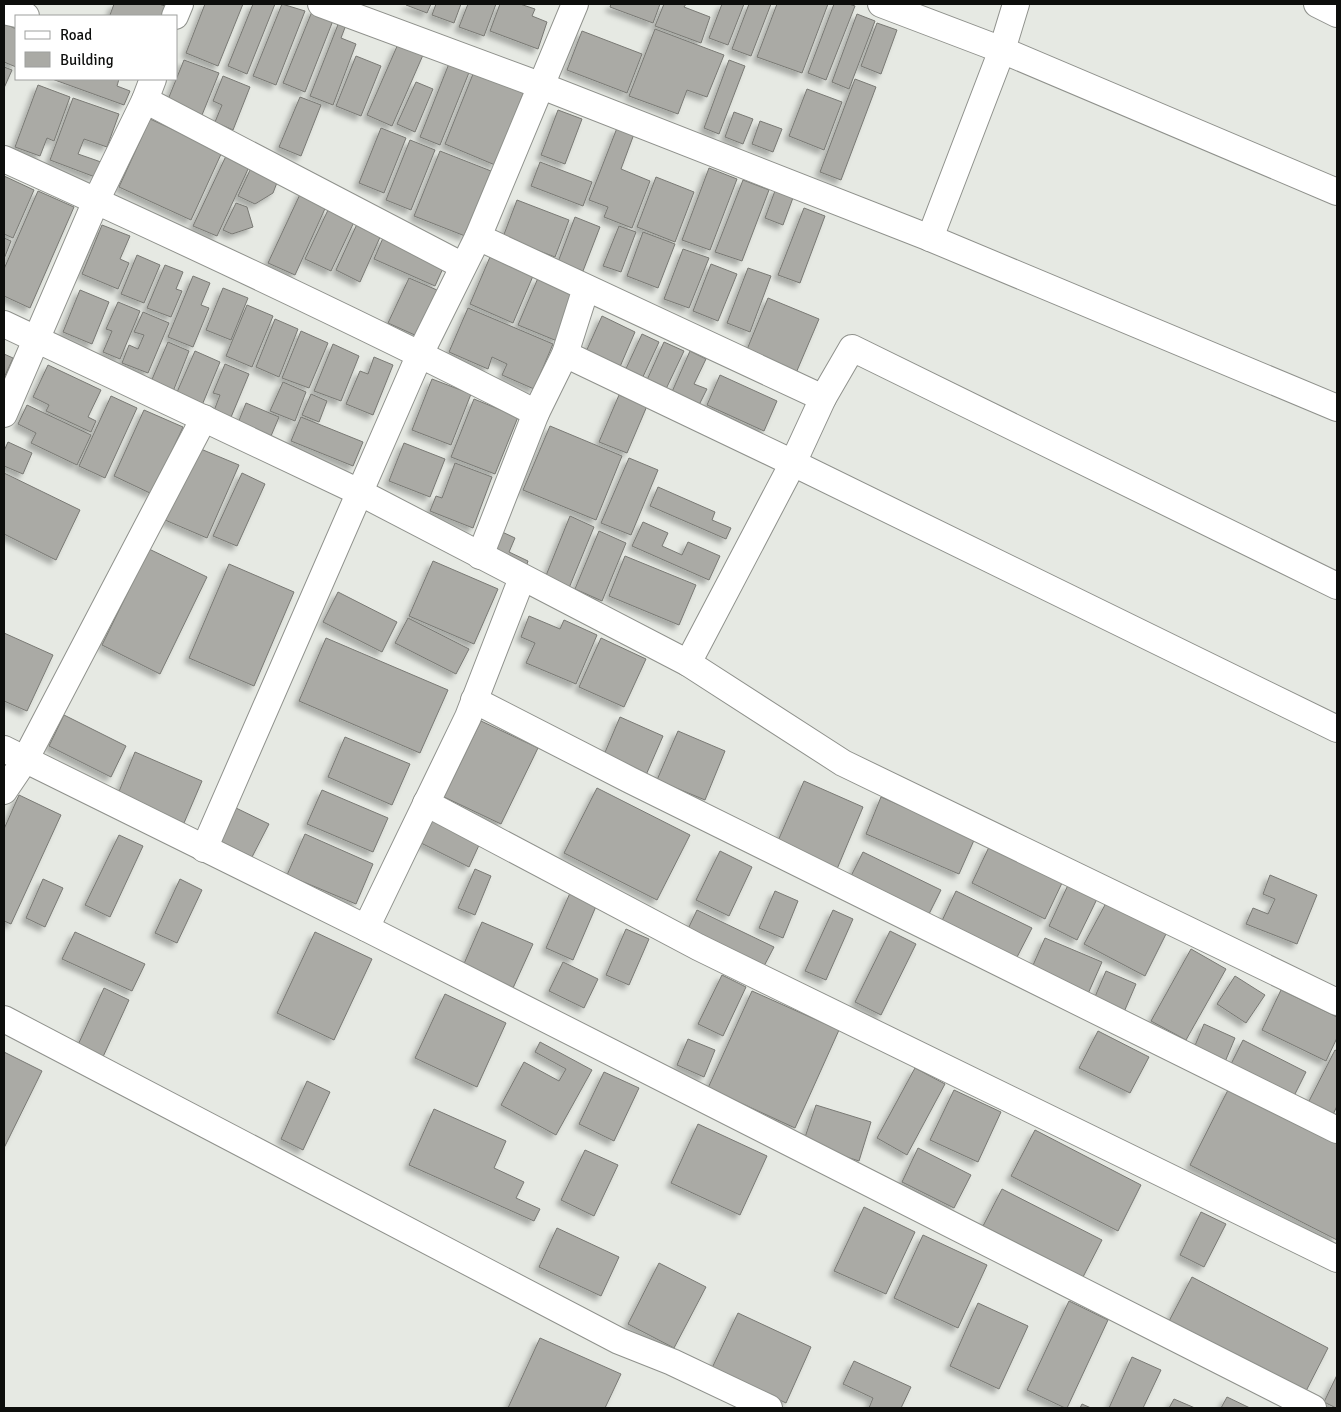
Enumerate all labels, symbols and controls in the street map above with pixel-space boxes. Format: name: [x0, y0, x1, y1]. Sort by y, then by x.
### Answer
legend: [15, 15, 178, 80]
text: Road: [60, 26, 92, 44]
text: Building: [60, 51, 114, 69]

